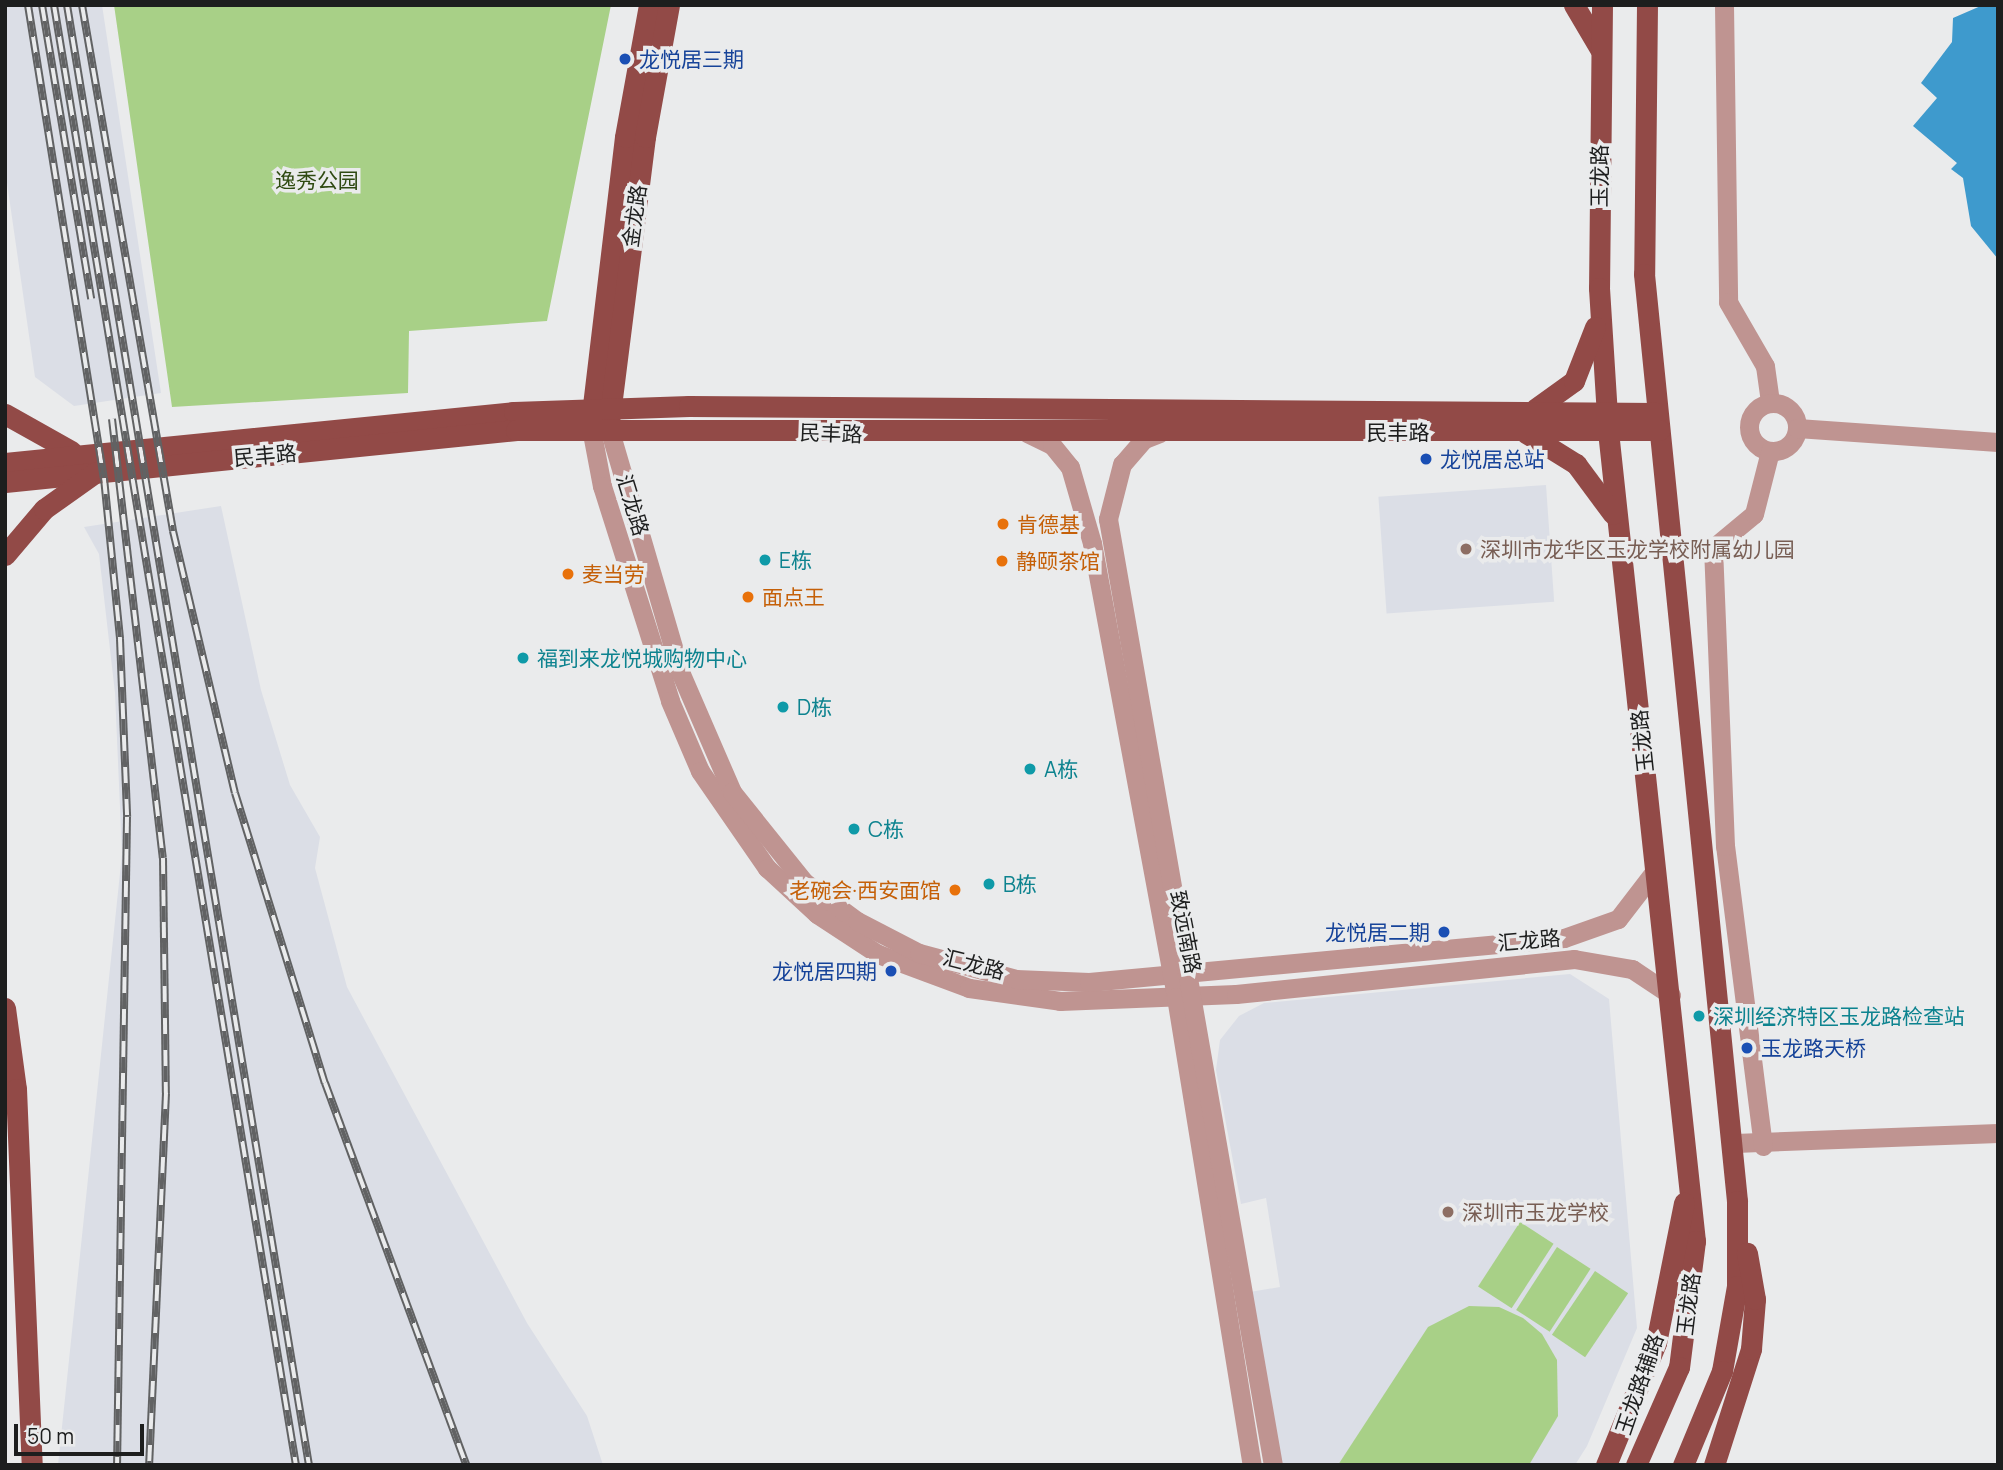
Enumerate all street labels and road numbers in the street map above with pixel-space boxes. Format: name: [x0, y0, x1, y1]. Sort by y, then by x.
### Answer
street label: 玉龙路: [1586, 145, 1612, 207]
street label: 金龙路: [617, 183, 651, 249]
street label: 民丰路: [799, 419, 863, 447]
street label: 民丰路: [1367, 419, 1429, 445]
street label: 民丰路: [233, 440, 297, 470]
street label: 汇龙路: [612, 471, 654, 539]
street label: 玉龙路: [1626, 708, 1658, 774]
street label: 致远南路: [1166, 888, 1206, 976]
street label: 汇龙路: [1497, 925, 1561, 955]
street label: 汇龙路: [940, 944, 1008, 984]
street label: 玉龙路: [1672, 1271, 1704, 1337]
street label: 玉龙路辅路: [1610, 1330, 1668, 1438]

